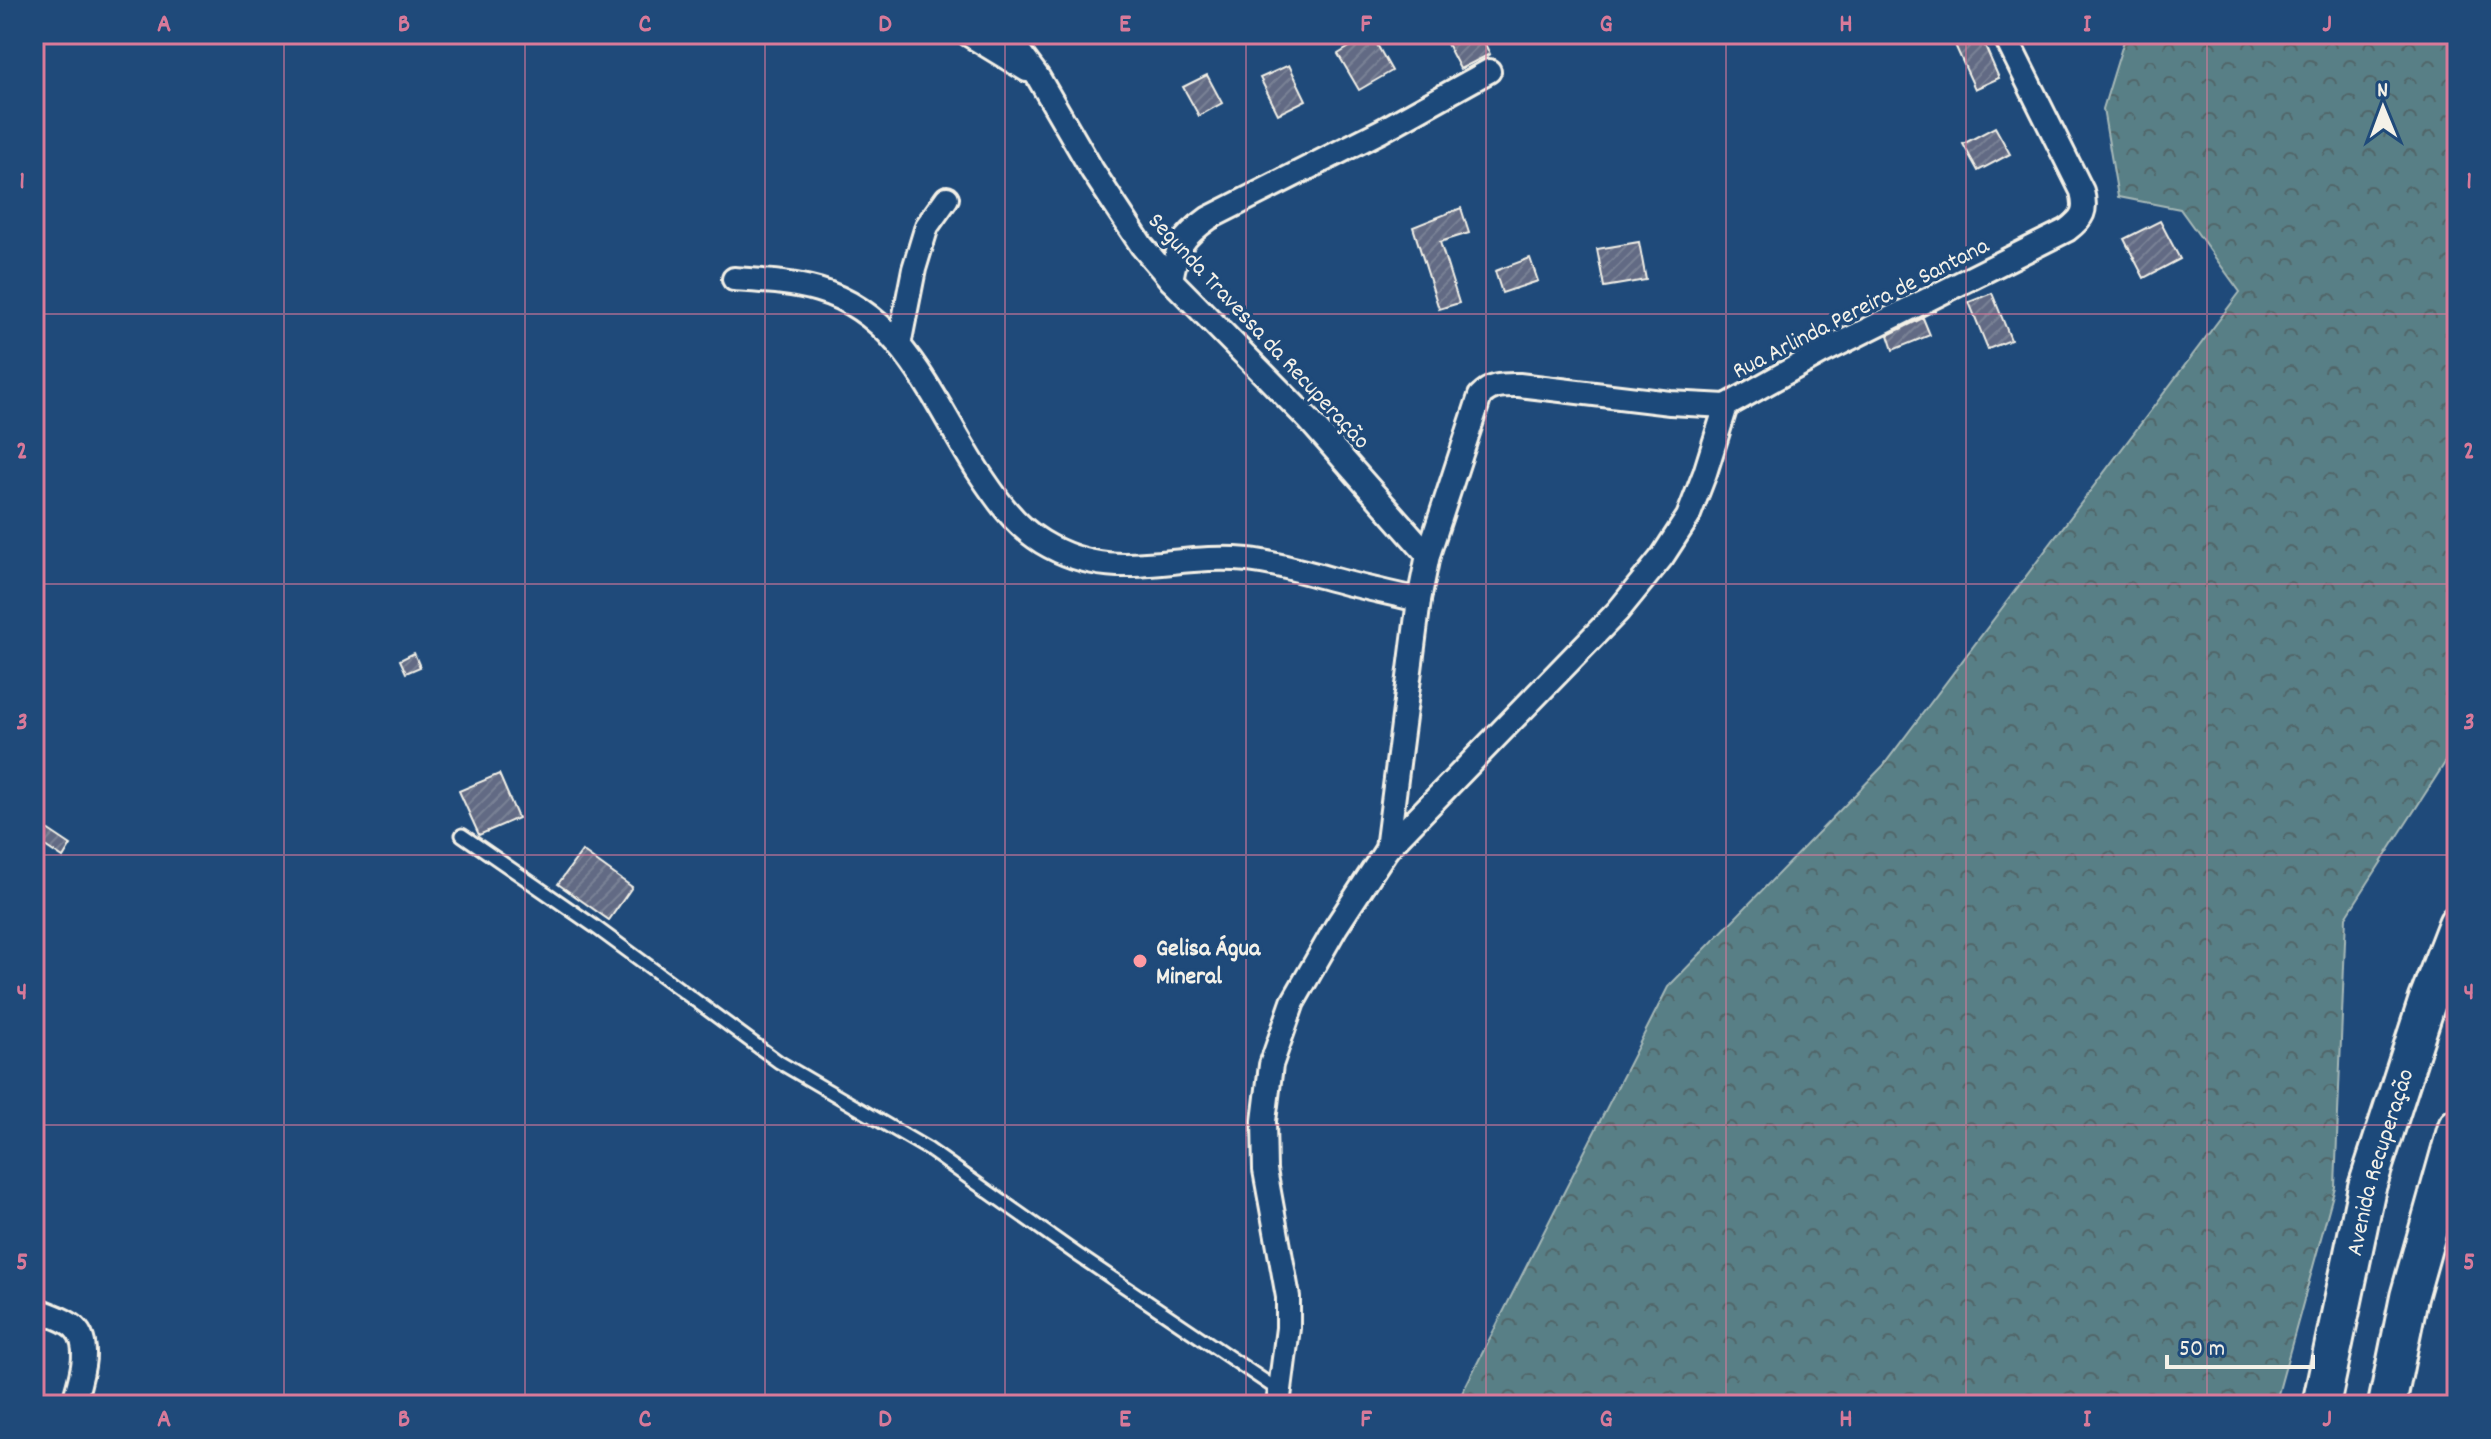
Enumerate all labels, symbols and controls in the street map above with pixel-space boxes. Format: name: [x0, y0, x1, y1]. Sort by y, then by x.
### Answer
text: A: [157, 7, 171, 44]
text: B: [398, 7, 410, 44]
text: C: [639, 7, 652, 44]
text: D: [878, 7, 892, 44]
text: E: [1119, 7, 1131, 44]
text: F: [1360, 7, 1372, 44]
text: G: [1599, 7, 1613, 44]
text: H: [1839, 7, 1853, 44]
text: I: [2083, 7, 2092, 44]
text: J: [2322, 7, 2332, 44]
north arrow: [2343, 68, 2423, 148]
text: N: [2377, 76, 2389, 107]
text: 1: [19, 164, 25, 201]
text: 1: [2466, 164, 2472, 201]
street label: Segunda Travessa da Recuperação: [1139, 206, 1377, 458]
street label: Rua Arlinda Pereira de Santana: [1727, 230, 1996, 389]
text: 2: [16, 434, 28, 471]
text: 2: [2463, 434, 2475, 471]
text: 3: [16, 705, 28, 742]
text: 3: [2463, 705, 2475, 742]
place label: Gelisa Água Mineral: [1156, 933, 1261, 995]
marker: Gelisa Água Mineral: [1131, 952, 1149, 970]
text: 4: [17, 975, 27, 1012]
text: 4: [2464, 975, 2474, 1012]
street label: Avenida Recuperação: [2339, 1065, 2424, 1259]
text: 5: [16, 1245, 28, 1282]
text: 5: [2463, 1245, 2475, 1282]
scale bar: [2167, 1319, 2313, 1369]
text: 50 m: [2179, 1333, 2225, 1367]
text: A: [157, 1402, 171, 1439]
text: B: [398, 1402, 410, 1439]
text: C: [639, 1402, 652, 1439]
text: D: [878, 1402, 892, 1439]
text: E: [1119, 1402, 1131, 1439]
text: F: [1360, 1402, 1372, 1439]
text: G: [1599, 1402, 1613, 1439]
text: H: [1839, 1402, 1853, 1439]
text: I: [2083, 1402, 2092, 1439]
text: J: [2322, 1402, 2332, 1439]

